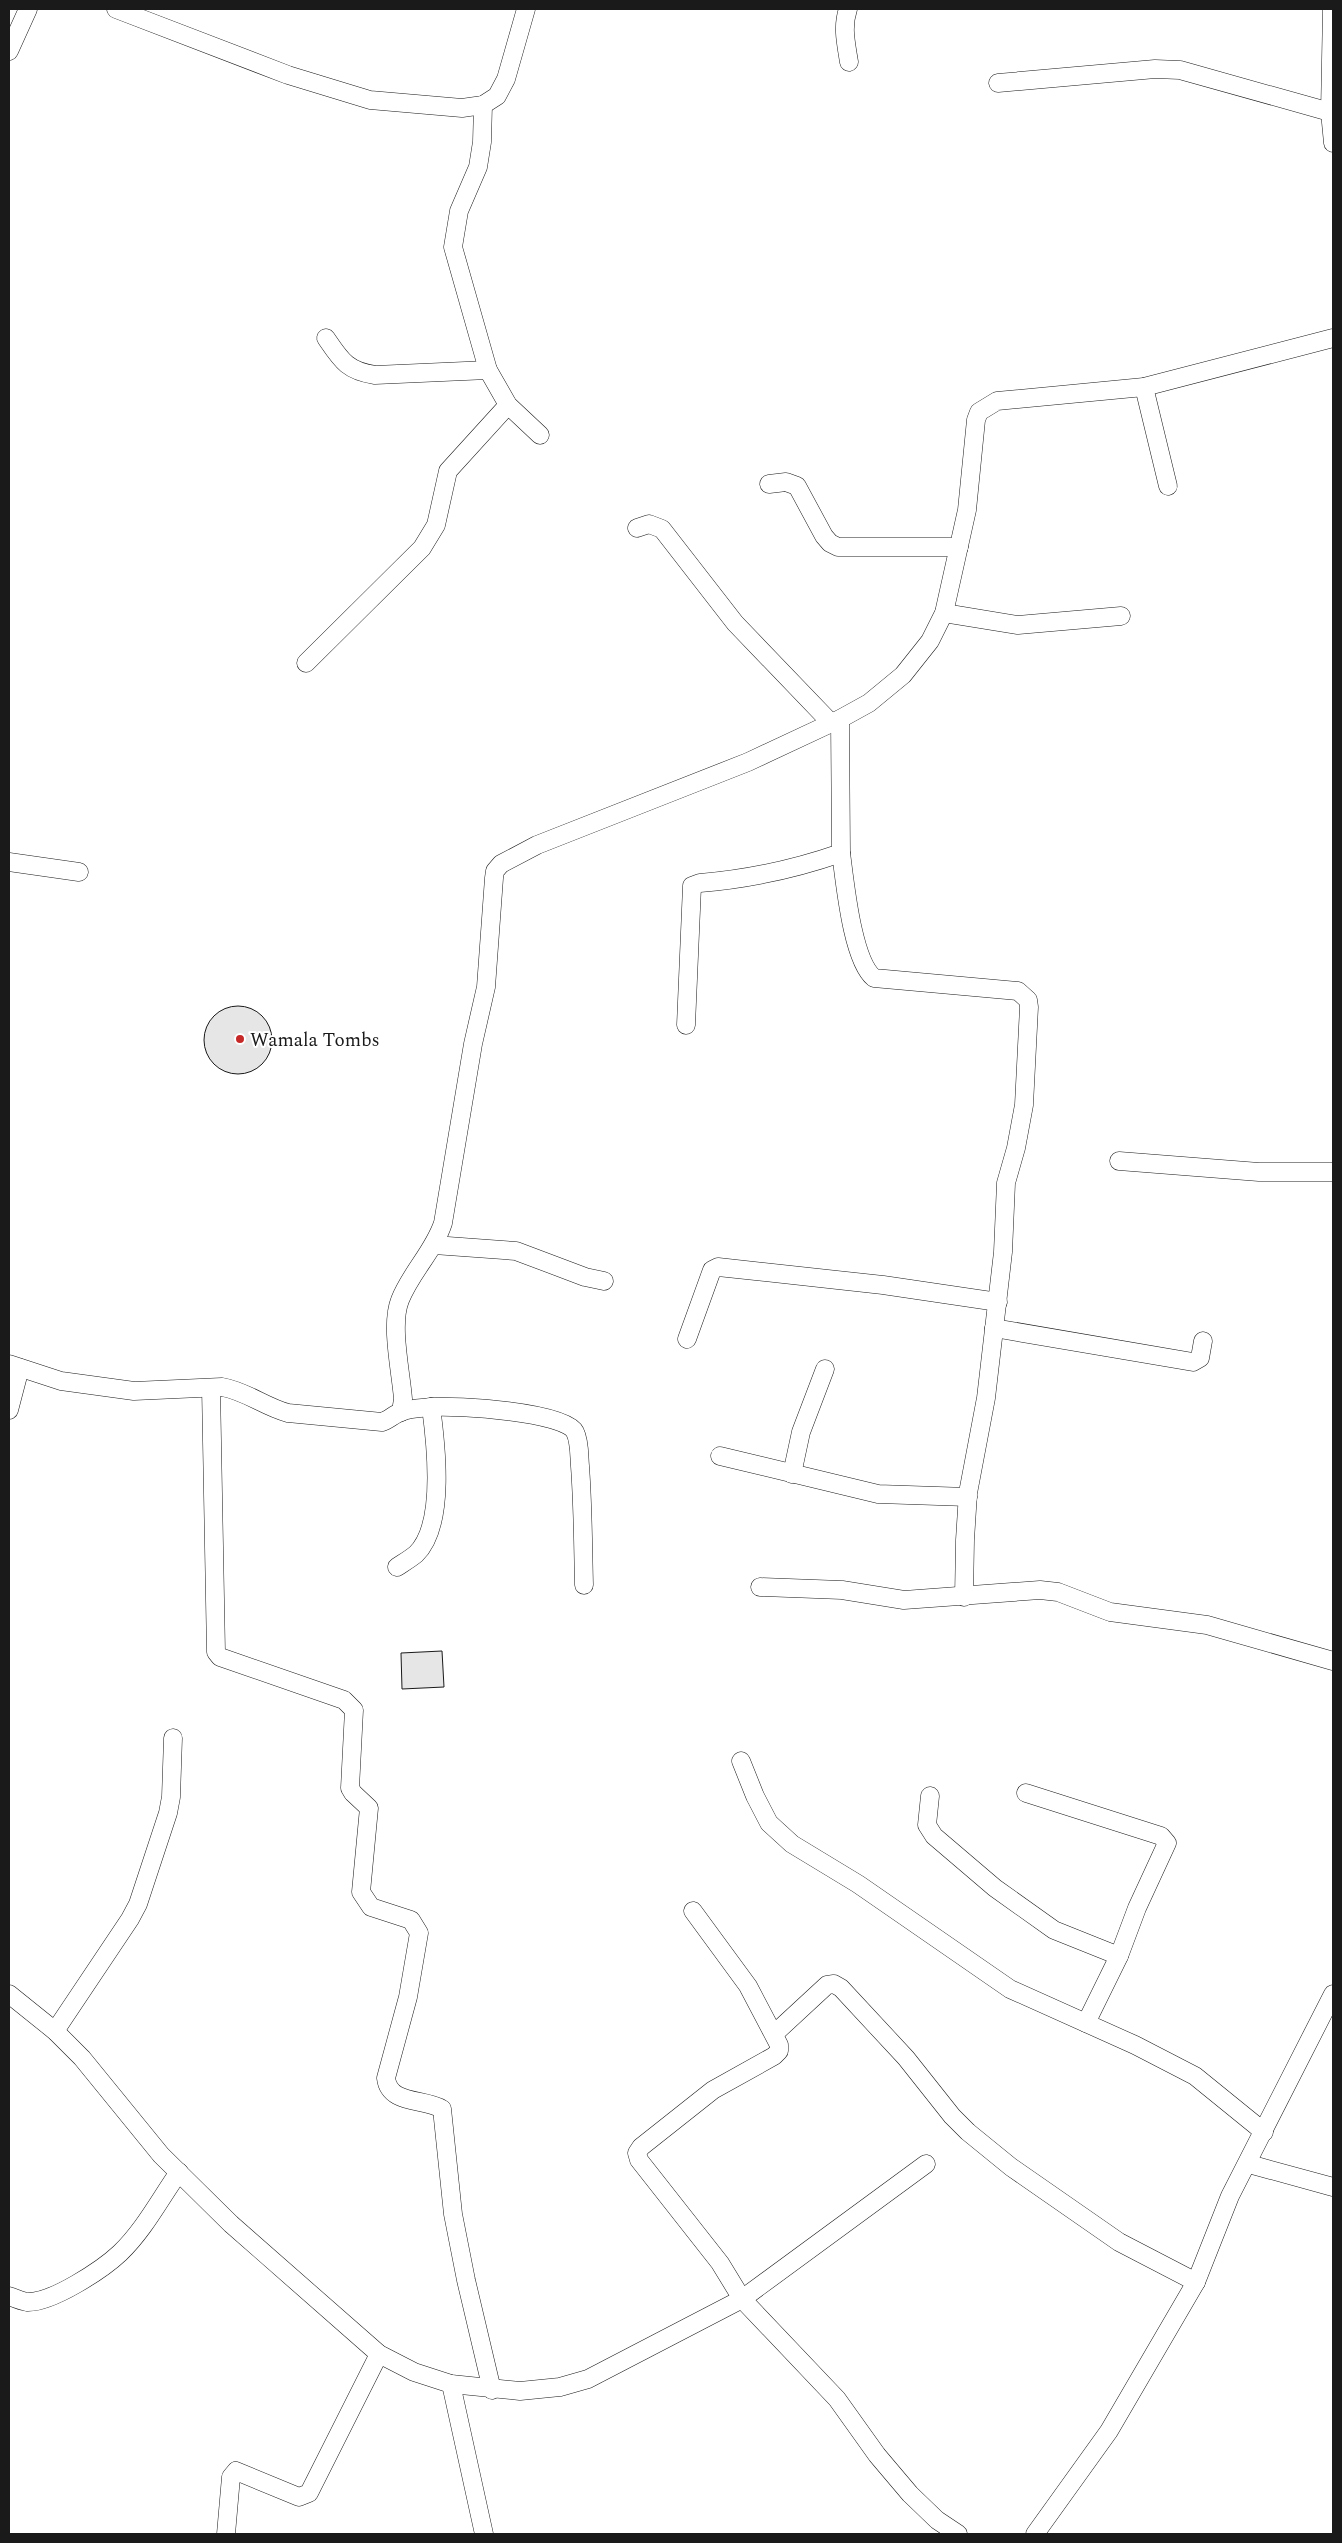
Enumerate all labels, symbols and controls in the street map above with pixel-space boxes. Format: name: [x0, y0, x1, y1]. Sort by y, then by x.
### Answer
place label: Wamala Tombs: [250, 1026, 380, 1055]
marker: Wamala Tombs: [234, 1033, 246, 1045]

